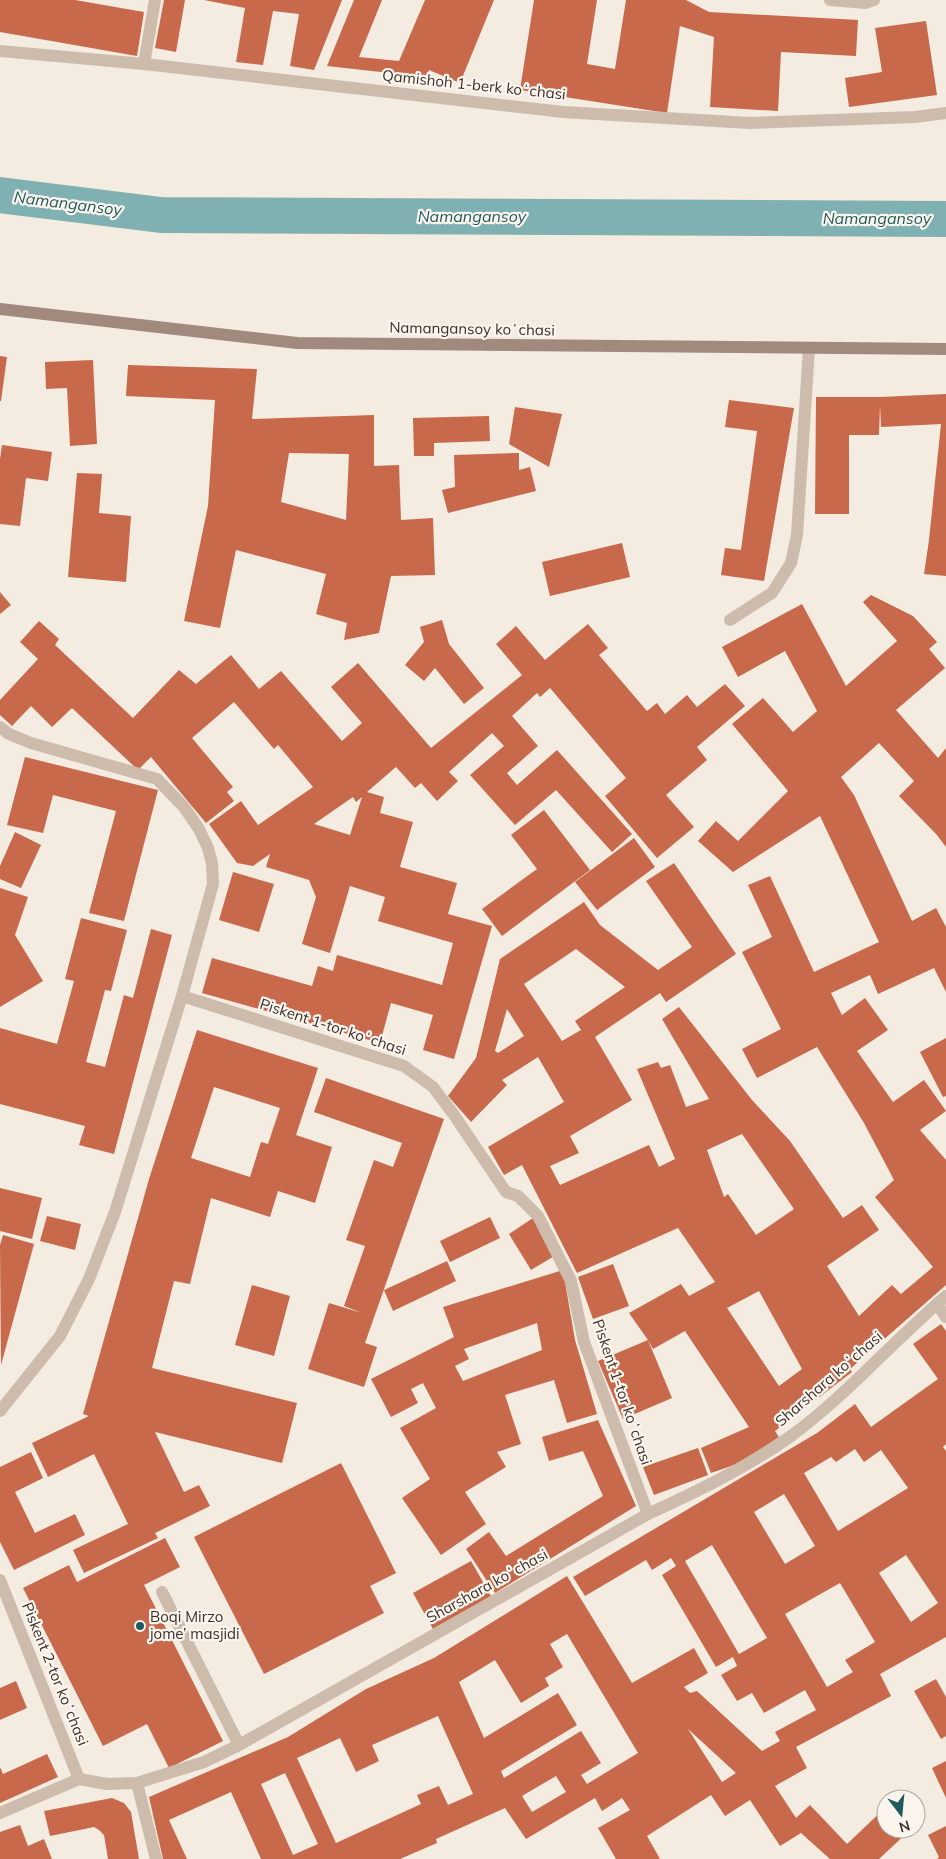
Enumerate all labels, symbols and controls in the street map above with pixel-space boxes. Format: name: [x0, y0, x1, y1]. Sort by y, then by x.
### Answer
street label: Qamishoh 1-berk koʻchasi: [381, 65, 567, 104]
water label: Namangansoy: [13, 186, 124, 220]
water label: Namangansoy: [418, 206, 527, 226]
water label: Namangansoy: [823, 208, 932, 228]
street label: Namangansoy koʻchasi: [389, 318, 555, 339]
street label: Piskent 1-tor koʻchasi: [258, 994, 409, 1059]
street label: Piskent 1-tor koʻchasi: [589, 1317, 656, 1467]
street label: Sharshara koʻchasi: [771, 1327, 886, 1430]
street label: Sharshara koʻchasi: [423, 1544, 551, 1627]
street label: Piskent 2-tor koʻchasi: [18, 1599, 93, 1748]
place label: Boqi Mirzo jome’ masjidi: [149, 1607, 240, 1643]
marker: Boqi Mirzo jome’ masjidi: [134, 1620, 146, 1632]
north arrow: [876, 1789, 926, 1839]
text: N: [897, 1816, 912, 1837]

